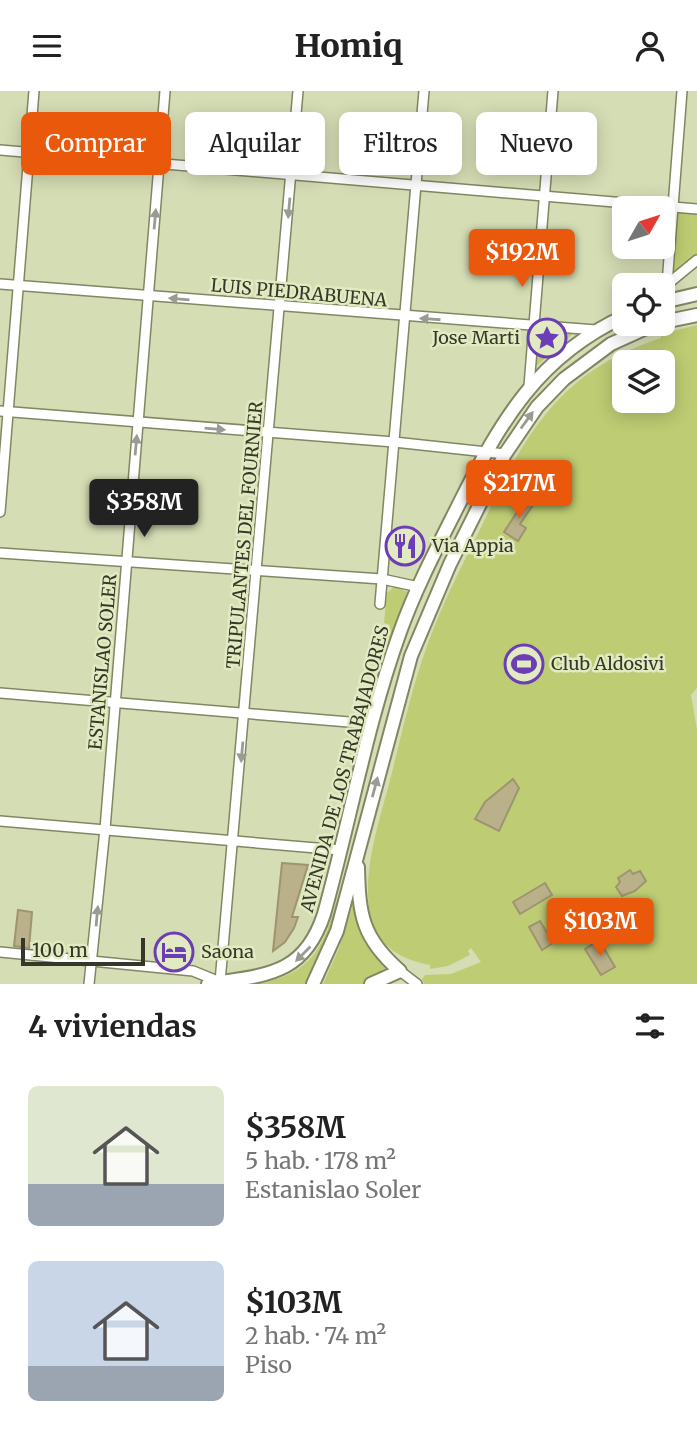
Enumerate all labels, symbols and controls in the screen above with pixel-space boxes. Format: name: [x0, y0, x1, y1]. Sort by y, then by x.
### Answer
text: Homiq: [294, 26, 403, 66]
icon: menu: [28, 27, 66, 65]
icon: person: [631, 27, 669, 65]
chip: Comprar: [21, 112, 171, 175]
chip: Alquilar: [185, 112, 325, 175]
chip: Filtros: [339, 112, 462, 175]
chip: Nuevo: [476, 112, 597, 175]
north arrow: [612, 196, 676, 259]
map controls: [612, 196, 675, 413]
one-way arrow: [283, 197, 294, 219]
one-way arrow: [150, 207, 161, 229]
pin: $192M: [473, 229, 571, 289]
text: $192M: [485, 237, 559, 266]
street label: LUIS PIEDRABUENA: [210, 273, 389, 312]
button: locate: [612, 273, 675, 336]
one-way arrow: [168, 293, 190, 304]
one-way arrow: [419, 313, 441, 324]
place icon: Jose Marti: [526, 317, 568, 359]
place label: Jose Marti: [431, 326, 520, 349]
button: layers: [612, 350, 675, 413]
street label: TRIPULANTES DEL FOURNIER: [221, 400, 268, 670]
one-way arrow: [520, 411, 534, 429]
one-way arrow: [204, 424, 226, 435]
one-way arrow: [131, 434, 142, 456]
pin: $217M: [470, 461, 568, 520]
text: $217M: [482, 468, 556, 497]
pin: $358M: [95, 479, 193, 539]
text: $358M: [105, 487, 183, 516]
restaurant icon: Via Appia: [384, 525, 426, 567]
place label: Via Appia: [431, 534, 514, 557]
street label: ESTANISLAO SOLER: [83, 572, 122, 751]
street label: AVENIDA DE LOS TRABAJADORES: [295, 623, 394, 916]
sports icon: Club Aldosivi: [503, 643, 545, 685]
place label: Club Aldosivi: [551, 652, 665, 675]
one-way arrow: [236, 741, 247, 763]
one-way arrow: [370, 775, 381, 797]
pin: $103M: [551, 899, 649, 958]
one-way arrow: [91, 905, 102, 927]
text: $103M: [563, 906, 637, 935]
hotel icon: Saona: [153, 931, 195, 973]
scale bar: [21, 935, 145, 967]
text: 100 m: [32, 938, 88, 962]
place label: Saona: [201, 940, 254, 963]
one-way arrow: [294, 945, 311, 962]
text: 4 viviendas: [28, 1007, 197, 1045]
icon: filters: [631, 1007, 669, 1045]
text: $358M: [245, 1108, 346, 1146]
icon: home: [84, 1114, 168, 1198]
text: 5 hab. · 178 m²: [245, 1146, 396, 1175]
text: Estanislao Soler: [245, 1175, 421, 1204]
text: $103M: [245, 1283, 342, 1321]
icon: home: [84, 1289, 168, 1373]
text: 2 hab. · 74 m²: [245, 1321, 386, 1350]
text: Piso: [245, 1350, 292, 1379]

